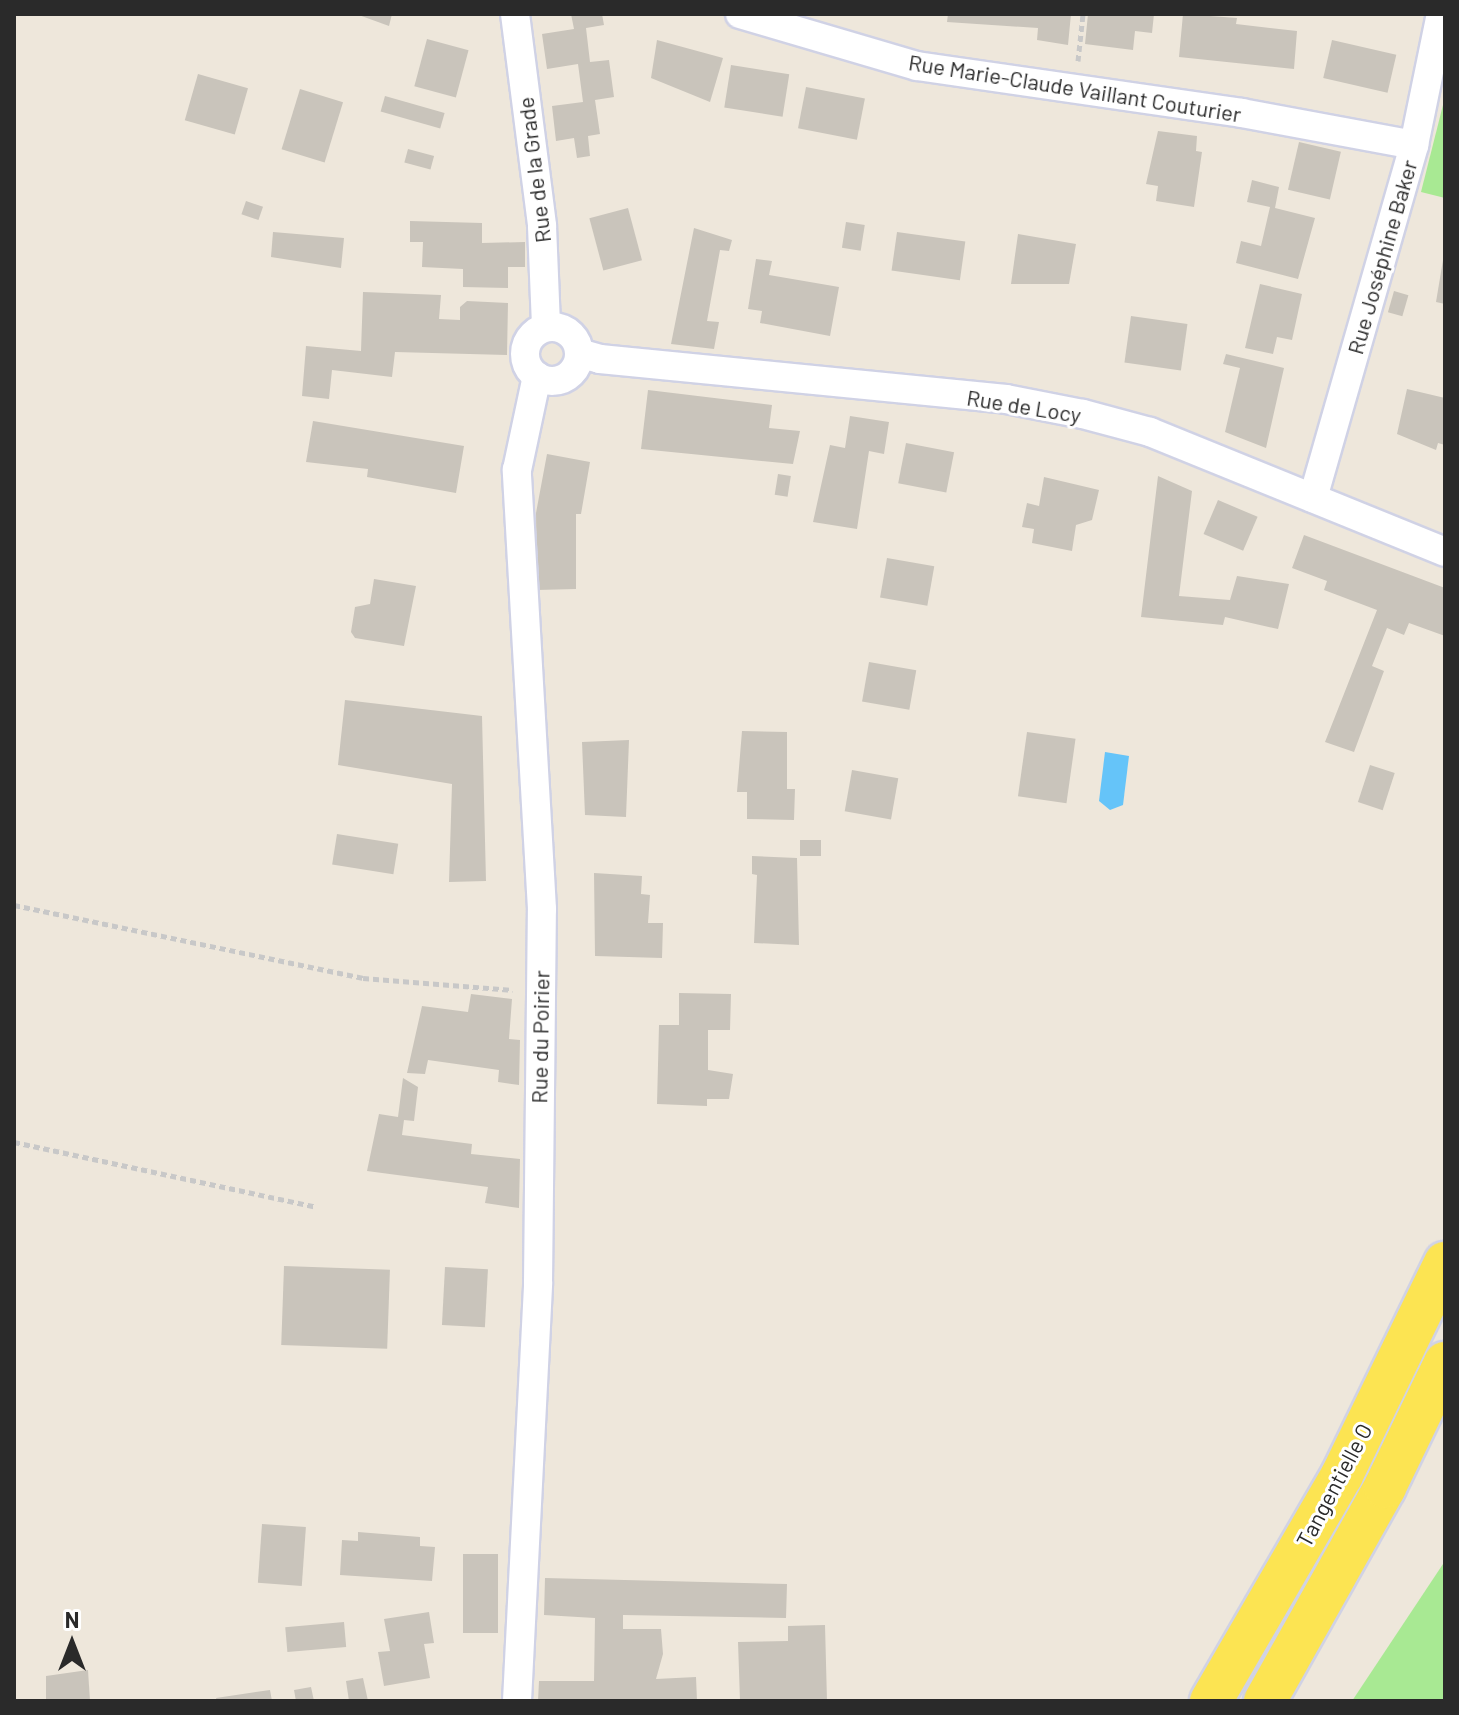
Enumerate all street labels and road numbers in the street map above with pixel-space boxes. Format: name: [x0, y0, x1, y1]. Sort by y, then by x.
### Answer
street label: Rue Marie-Claude Vaillant Couturier: [907, 49, 1243, 127]
street label: Rue de la Grade: [512, 96, 556, 244]
street label: Rue Joséphine Baker: [1342, 157, 1422, 357]
street label: Rue de Locy: [965, 384, 1083, 428]
street label: Rue du Poirier: [526, 970, 554, 1104]
street label: Tangentielle O: [1290, 1419, 1378, 1551]

